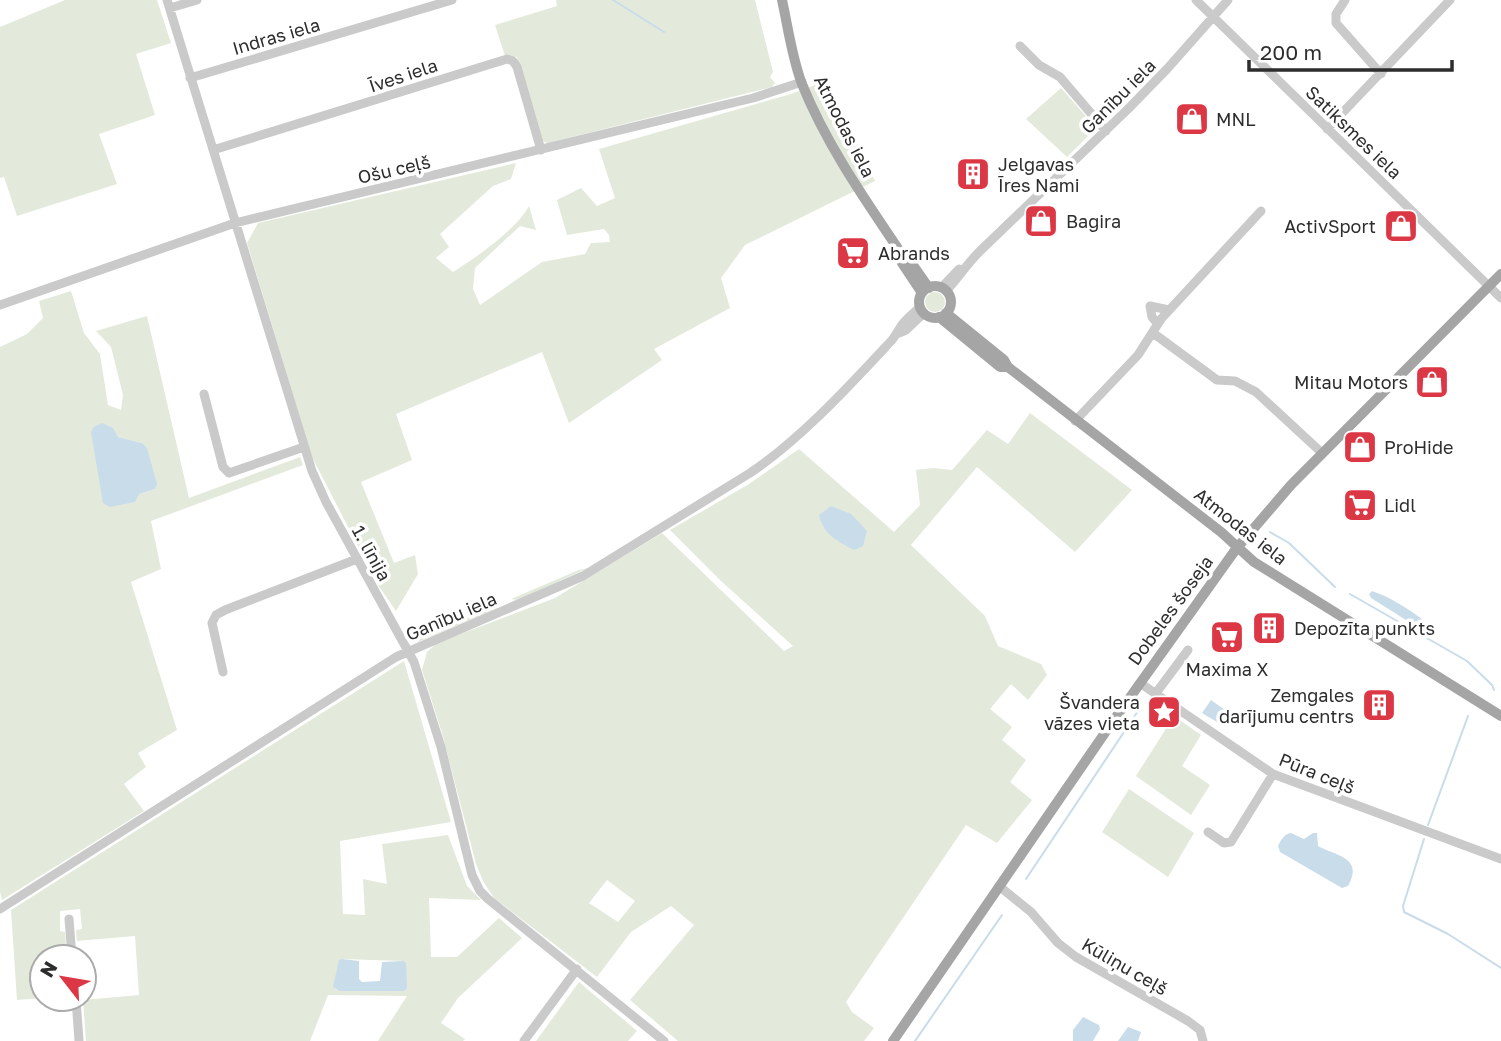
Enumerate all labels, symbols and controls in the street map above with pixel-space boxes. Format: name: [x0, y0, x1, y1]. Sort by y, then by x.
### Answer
street label: Indras iela: [230, 13, 322, 59]
scale bar: [1249, 28, 1452, 72]
text: 200 m: [1260, 39, 1322, 65]
street label: Īves iela: [366, 54, 440, 96]
street label: Ganību iela: [1076, 54, 1160, 138]
street label: Atmodas iela: [810, 71, 880, 181]
street label: Satiksmes iela: [1301, 81, 1407, 183]
shop icon: MNL: [1173, 100, 1211, 138]
place label: MNL: [1216, 108, 1255, 130]
street label: Ošu ceļš: [356, 150, 432, 188]
place label: Jelgavas Īres Nami: [998, 153, 1080, 196]
building icon: Jelgavas Īres Nami: [954, 155, 992, 193]
shop icon: Bagira: [1022, 202, 1060, 240]
shop icon: ActivSport: [1382, 207, 1420, 245]
place label: Bagira: [1066, 210, 1121, 232]
place label: ActivSport: [1284, 215, 1376, 237]
supermarket icon: Abrands: [834, 234, 872, 272]
place label: Abrands: [878, 242, 950, 264]
shop icon: Mitau Motors: [1413, 363, 1451, 401]
place label: Mitau Motors: [1294, 371, 1408, 393]
shop icon: ProHide: [1341, 428, 1379, 466]
place label: ProHide: [1384, 436, 1453, 458]
street label: Atmodas iela: [1190, 483, 1292, 569]
supermarket icon: Lidl: [1341, 486, 1379, 524]
place label: Lidl: [1384, 494, 1416, 516]
street label: 1. līnija: [348, 521, 396, 585]
street label: Dobeles šoseja: [1123, 551, 1217, 669]
street label: Ganību iela: [402, 587, 500, 645]
building icon: Depozīta punkts: [1250, 609, 1288, 647]
place label: Depozīta punkts: [1294, 617, 1435, 639]
supermarket icon: Maxima X: [1208, 618, 1246, 656]
place label: Maxima X: [1186, 658, 1269, 680]
place label: Zemgales darījumu centrs: [1219, 684, 1354, 727]
building icon: Zemgales darījumu centrs: [1360, 686, 1398, 724]
place label: Švandera vāzes vieta: [1044, 691, 1140, 734]
place icon: Švandera vāzes vieta: [1145, 693, 1183, 731]
street label: Pūra ceļš: [1276, 748, 1358, 798]
street label: Kūliņu ceļš: [1078, 933, 1172, 1000]
north arrow: [28, 943, 98, 1013]
text: N: [34, 957, 62, 981]

